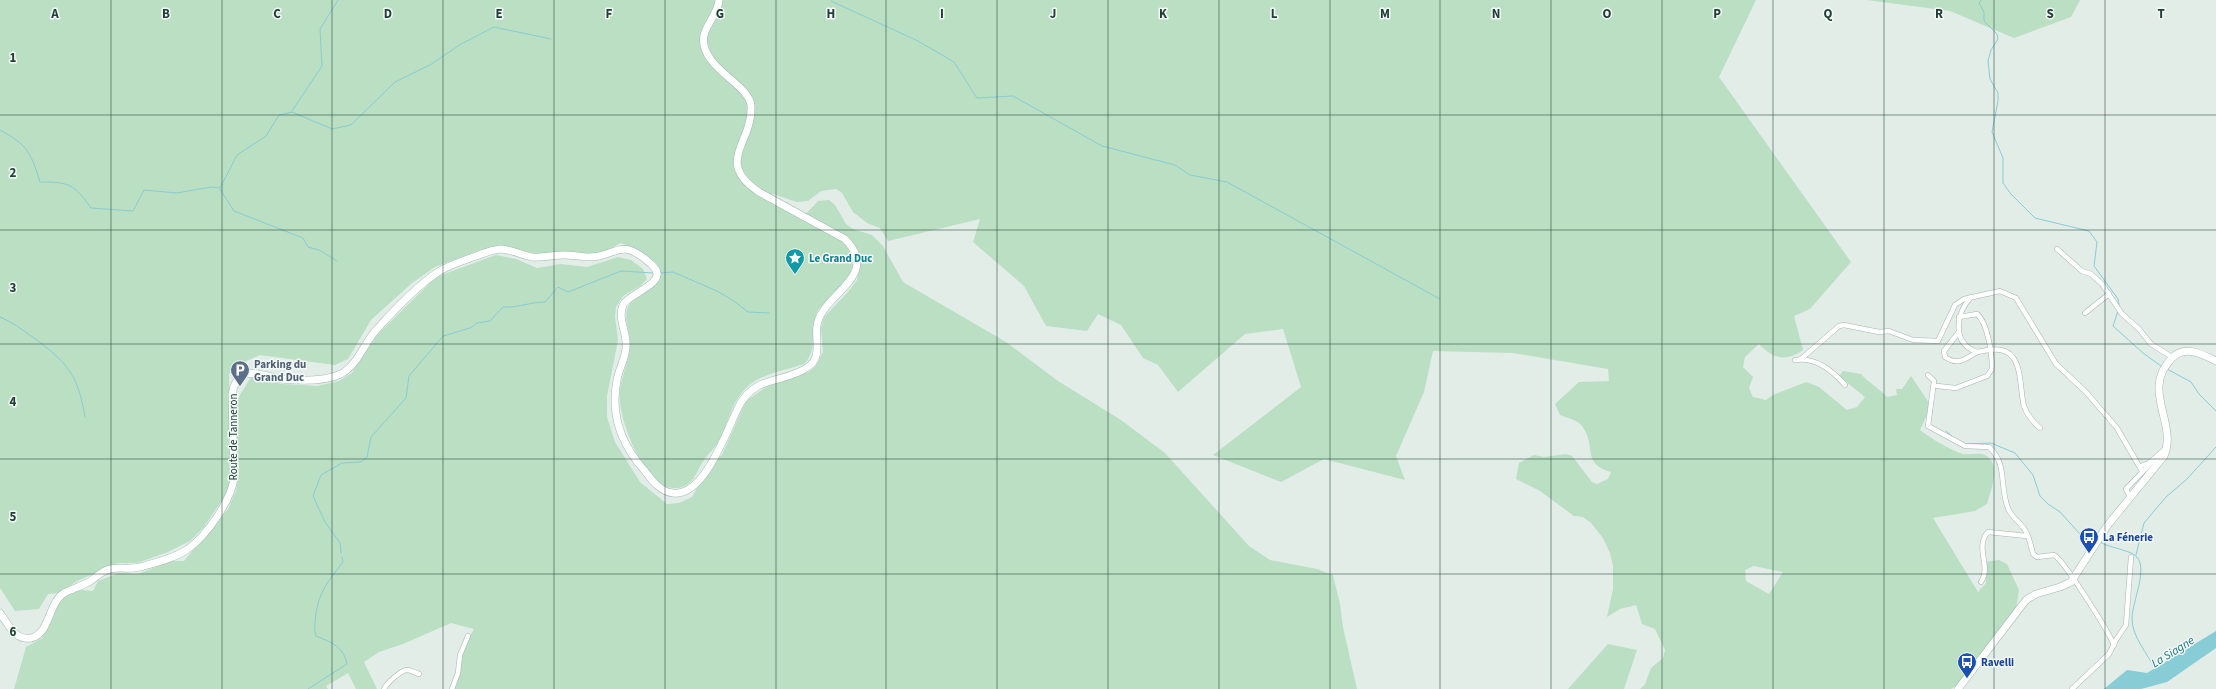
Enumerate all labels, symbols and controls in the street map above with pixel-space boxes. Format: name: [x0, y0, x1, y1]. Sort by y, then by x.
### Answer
text: A: [50, 5, 59, 23]
text: B: [162, 5, 170, 23]
text: C: [273, 5, 281, 23]
text: D: [384, 5, 392, 23]
text: E: [495, 5, 503, 23]
text: F: [606, 5, 613, 23]
text: G: [716, 5, 724, 23]
text: H: [827, 5, 835, 23]
text: I: [940, 5, 944, 23]
text: J: [1050, 5, 1056, 23]
text: K: [1159, 5, 1168, 23]
text: L: [1271, 5, 1278, 23]
text: M: [1380, 5, 1390, 23]
text: N: [1492, 5, 1500, 23]
text: O: [1603, 5, 1612, 23]
text: P: [1713, 5, 1721, 23]
text: Q: [1824, 5, 1833, 23]
text: R: [1935, 5, 1943, 23]
text: S: [2046, 5, 2054, 23]
text: T: [2157, 5, 2165, 23]
text: 1: [10, 49, 17, 67]
text: 2: [10, 164, 17, 182]
place icon: Le Grand Duc: [784, 247, 806, 275]
place label: Le Grand Duc: [809, 251, 873, 266]
text: 3: [10, 279, 17, 297]
place label: Parking du Grand Duc: [254, 357, 306, 385]
parking icon: Parking du Grand Duc: [229, 359, 251, 387]
text: 4: [10, 393, 17, 411]
street label: Route de Tanneron: [226, 394, 241, 480]
text: 5: [10, 508, 17, 526]
bus stop icon: La Fénerie: [2078, 526, 2100, 554]
place label: La Fénerie: [2103, 530, 2153, 545]
text: 6: [10, 623, 17, 641]
water label: La Siagne: [2148, 632, 2198, 672]
bus stop icon: Ravelli: [1956, 651, 1978, 679]
place label: Ravelli: [1981, 655, 2014, 670]

